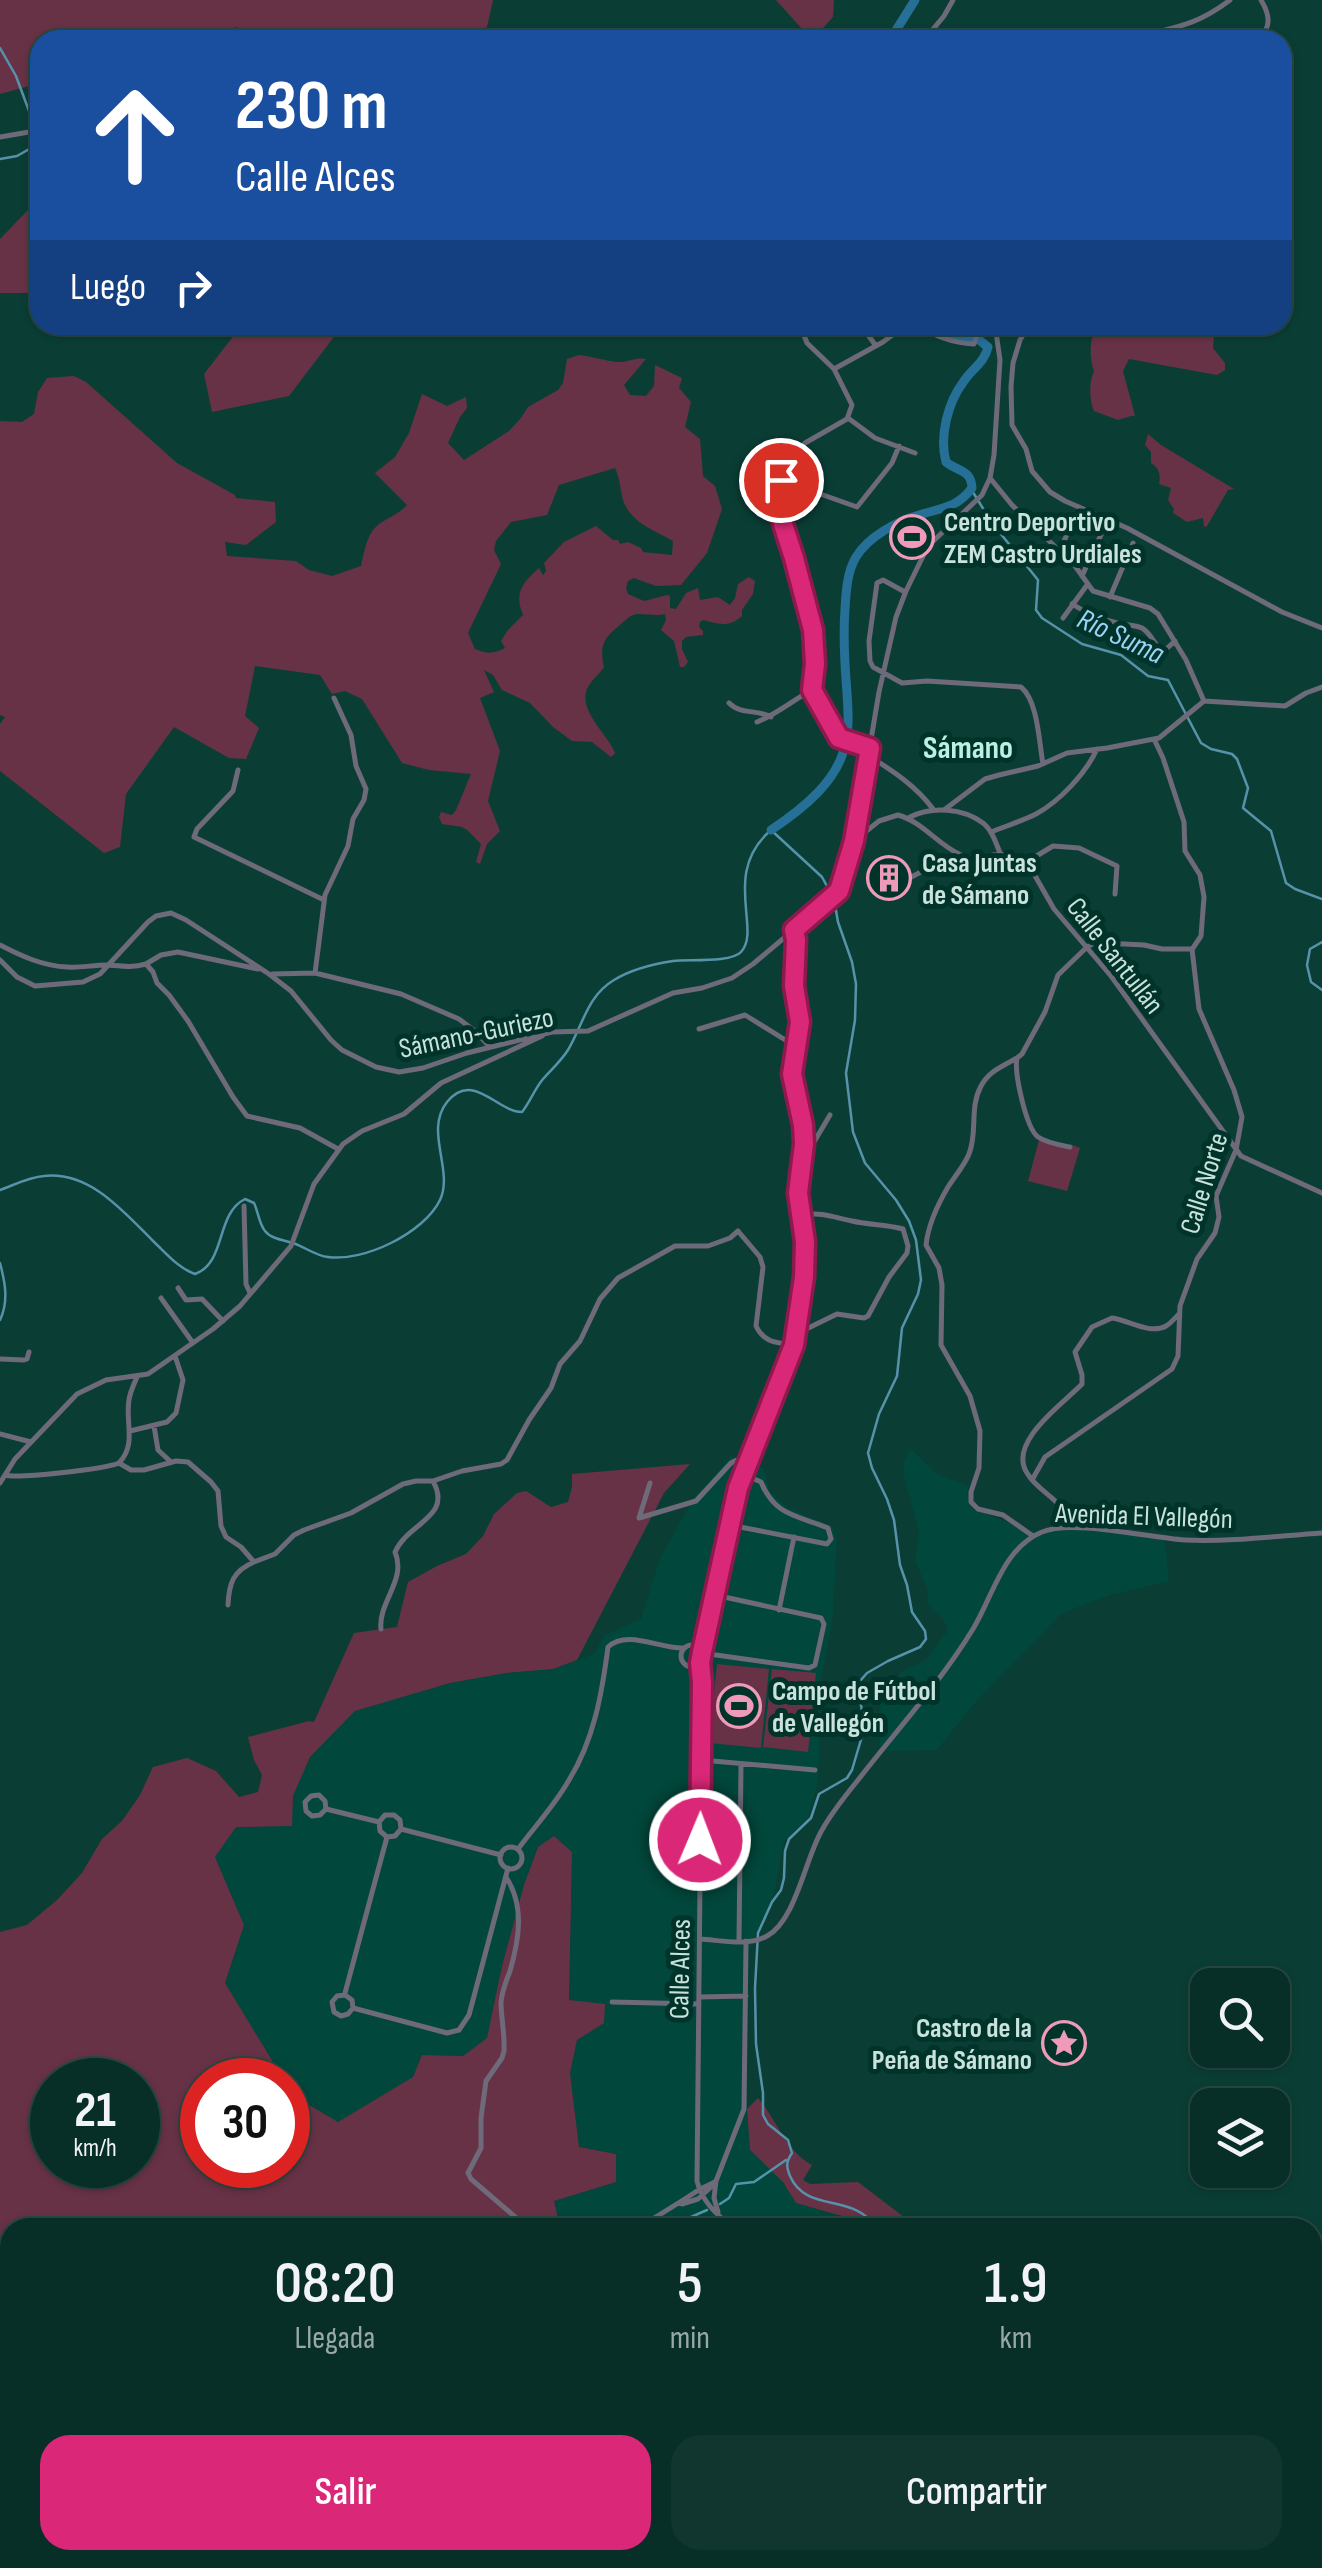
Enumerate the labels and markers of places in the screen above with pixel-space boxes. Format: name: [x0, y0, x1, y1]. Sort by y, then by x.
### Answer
pin: [739, 438, 824, 523]
place label: Centro Deportivo ZEM Castro Urdiales: [944, 506, 1142, 571]
sports icon: Centro Deportivo ZEM Castro Urdiales: [889, 514, 935, 560]
place label: Casa Juntas de Sámano: [922, 847, 1037, 912]
building icon: Casa Juntas de Sámano: [866, 855, 912, 901]
place label: Campo de Fútbol de Vallegón: [772, 1675, 936, 1740]
sports icon: Campo de Fútbol de Vallegón: [716, 1683, 762, 1729]
place label: Castro de la Peña de Sámano: [872, 2012, 1032, 2077]
place icon: Castro de la Peña de Sámano: [1041, 2020, 1087, 2066]

